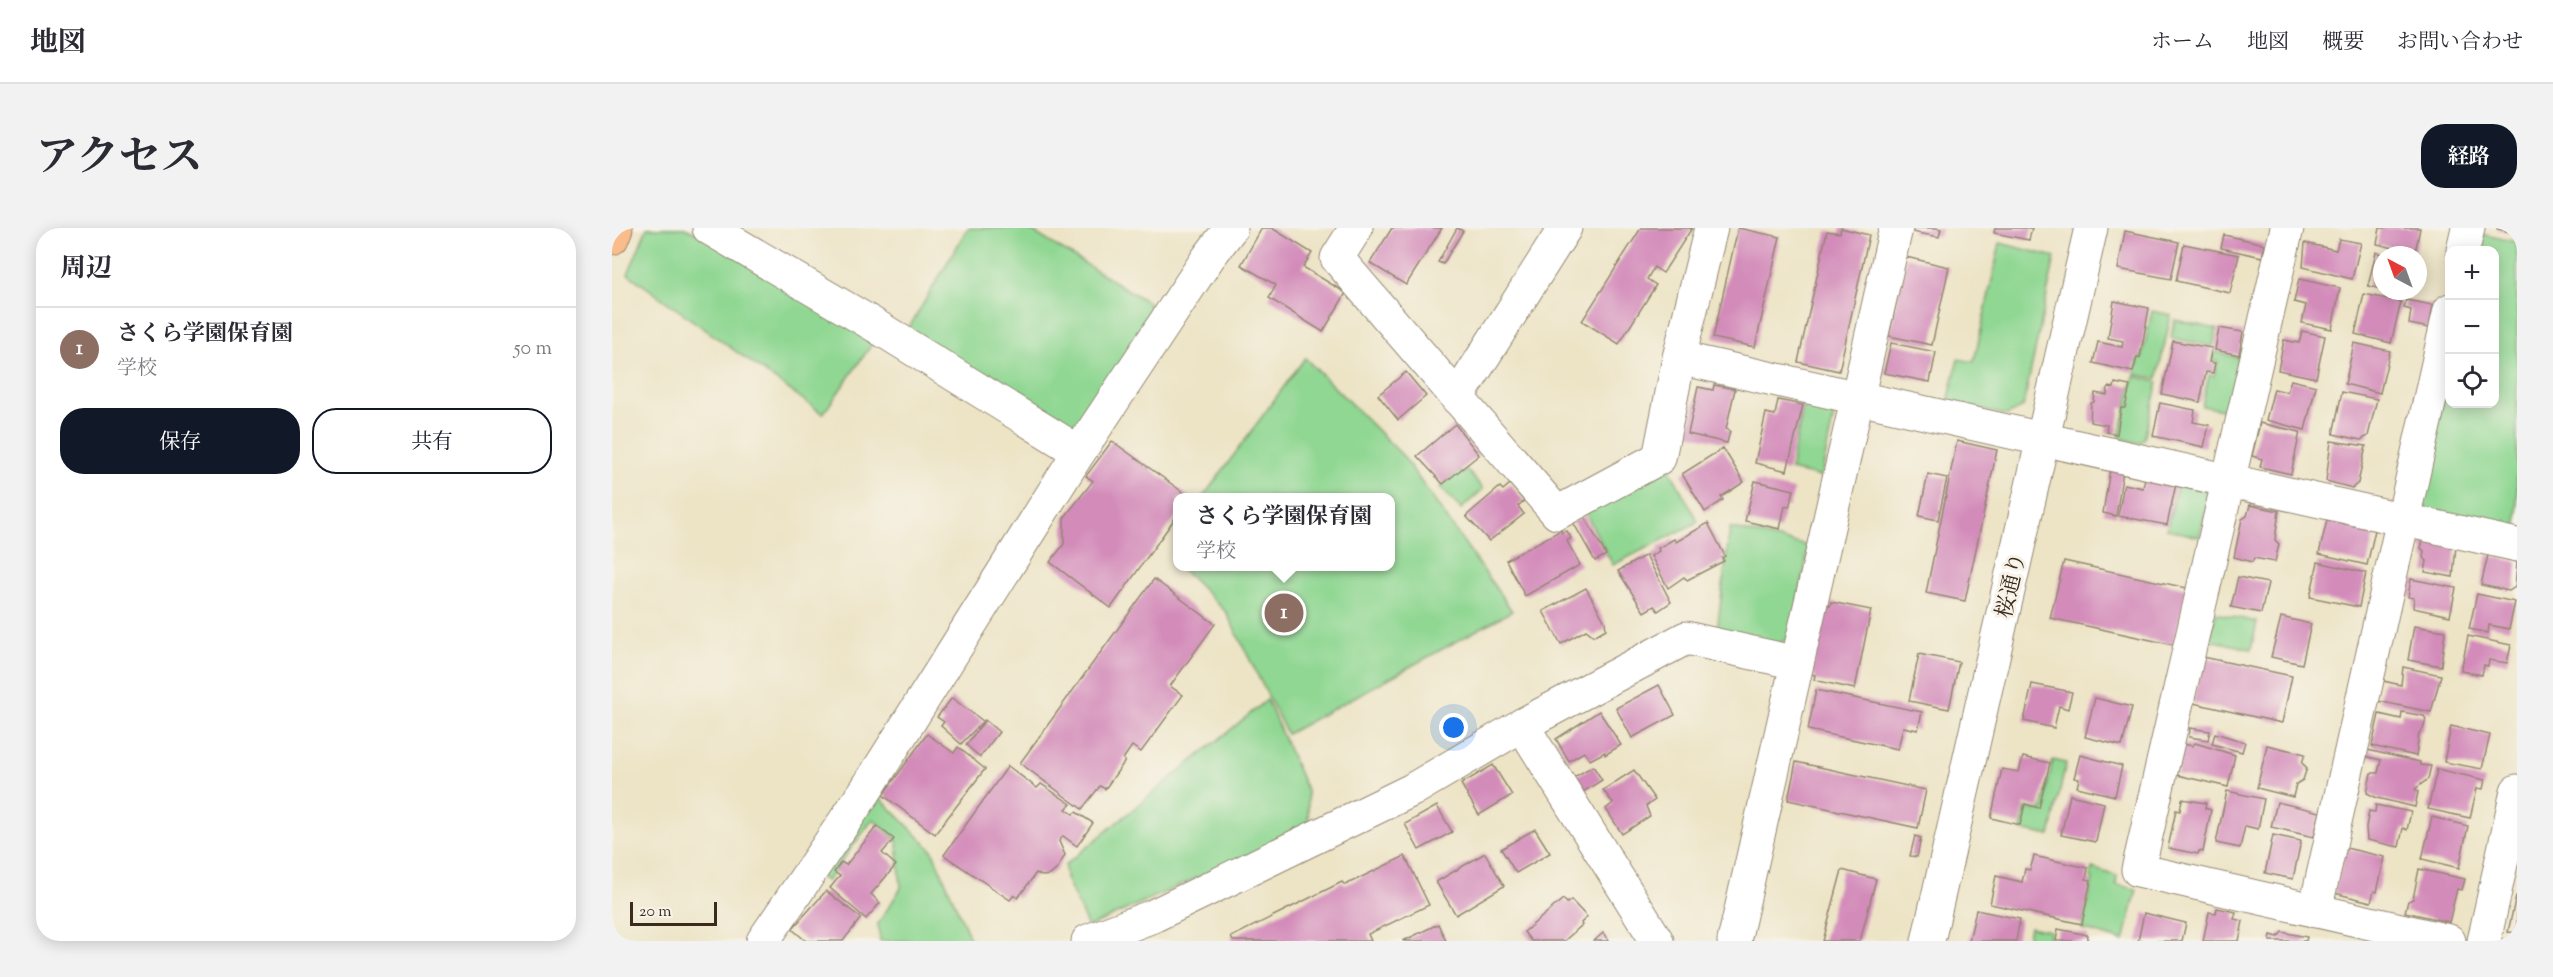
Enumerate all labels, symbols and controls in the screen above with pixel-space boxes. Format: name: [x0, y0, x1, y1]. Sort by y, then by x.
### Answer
text: 地図: [30, 24, 86, 64]
text: ホーム: [2151, 28, 2214, 58]
text: 地図: [2247, 28, 2289, 58]
text: 概要: [2322, 28, 2364, 58]
text: お問い合わせ: [2397, 28, 2523, 58]
button: 経路: [2421, 124, 2517, 188]
text: アクセス: [36, 130, 203, 190]
north arrow: [2373, 246, 2427, 300]
map controls: [2445, 246, 2499, 408]
button: +: [2445, 246, 2499, 300]
text: 周辺: [60, 251, 112, 288]
button: −: [2445, 300, 2499, 354]
text: さくら学園保育園: [117, 319, 293, 351]
text: 1: [76, 335, 83, 364]
text: 50 m: [514, 335, 552, 364]
button: locate: [2445, 354, 2499, 408]
text: 学校: [117, 355, 157, 384]
button: 保存: [60, 408, 300, 474]
button: 共有: [312, 408, 552, 474]
popup: [1173, 493, 1395, 571]
text: さくら学園保育園: [1196, 502, 1372, 534]
text: 学校: [1196, 538, 1236, 567]
street label: 桜通り: [1990, 550, 2036, 621]
pin: 1: [1264, 590, 1304, 636]
your location: [1439, 713, 1468, 742]
scale bar: [630, 899, 717, 926]
text: 20 m: [639, 901, 672, 924]

